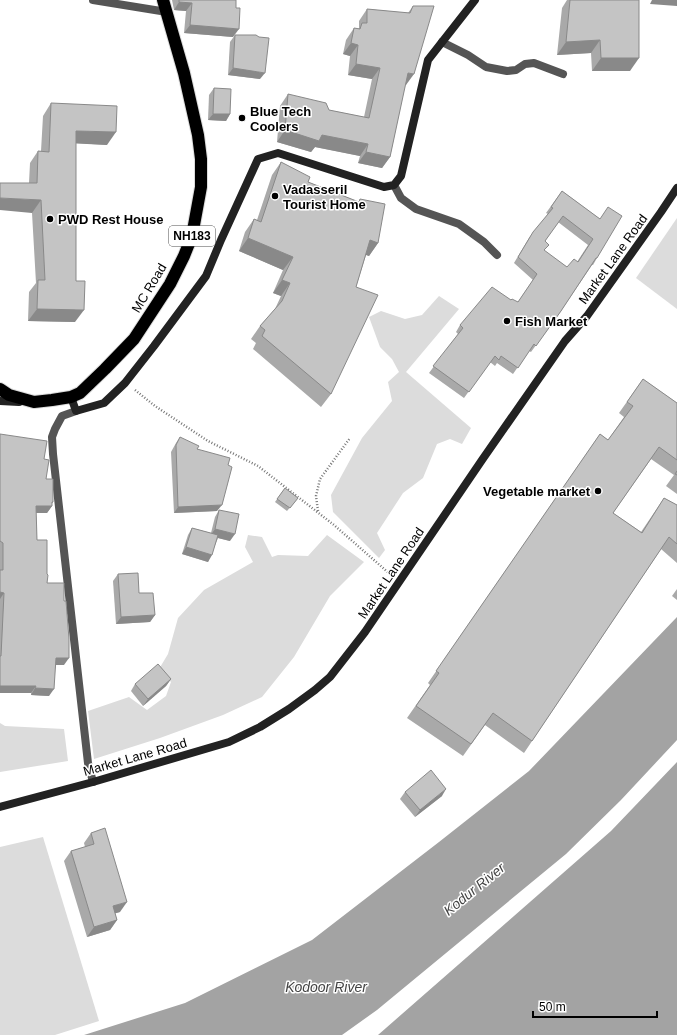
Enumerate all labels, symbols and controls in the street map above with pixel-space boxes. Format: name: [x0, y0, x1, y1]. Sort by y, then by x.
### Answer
place label: Blue Tech Coolers: [250, 104, 311, 134]
marker: Blue Tech Coolers: [237, 113, 247, 123]
place label: Vadasseril Tourist Home: [283, 182, 366, 212]
marker: Vadasseril Tourist Home: [270, 191, 280, 201]
street label: Market Lane Road: [575, 211, 651, 307]
place label: PWD Rest House: [58, 212, 163, 227]
marker: PWD Rest House: [45, 214, 55, 224]
road number: NH183: [169, 226, 215, 246]
street label: MC Road: [128, 261, 170, 315]
place label: Fish Market: [515, 314, 588, 329]
marker: Fish Market: [502, 316, 512, 326]
place label: Vegetable market: [483, 484, 591, 499]
marker: Vegetable market: [593, 486, 603, 496]
street label: Market Lane Road: [355, 524, 427, 622]
street label: Market Lane Road: [82, 735, 188, 779]
water label: Kodur River: [440, 859, 509, 918]
water label: Kodoor River: [285, 979, 368, 995]
scale bar: [533, 993, 657, 1019]
text: 50 m: [539, 1000, 566, 1014]

